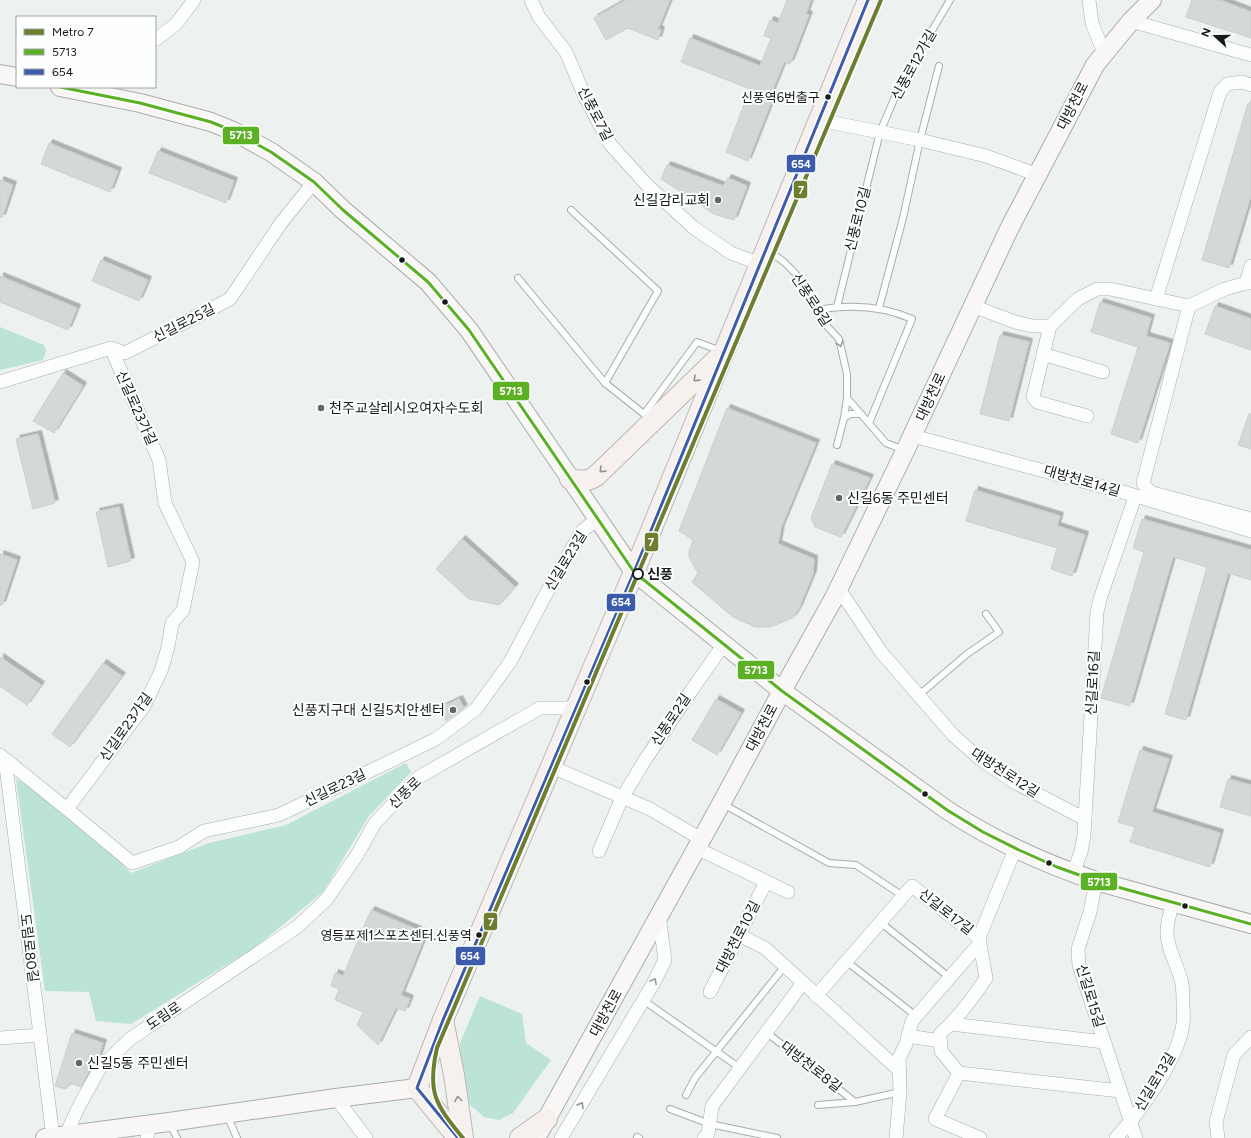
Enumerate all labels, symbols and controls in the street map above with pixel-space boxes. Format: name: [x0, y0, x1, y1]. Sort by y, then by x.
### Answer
legend: [16, 16, 156, 88]
north arrow: [1195, 16, 1235, 56]
text: Metro 7: [52, 25, 94, 39]
text: N: [1199, 26, 1214, 39]
street label: 신풍로12가길: [888, 27, 940, 103]
text: 5713: [52, 45, 77, 59]
text: 654: [52, 65, 74, 79]
street label: 대방천로: [1054, 79, 1092, 133]
street label: 신풍로7길: [574, 84, 616, 144]
place label: 신풍역6번출구: [741, 90, 820, 105]
marker: 신풍역6번출구: [823, 92, 833, 102]
line badge: 5713: [222, 126, 260, 145]
text: 5713: [229, 129, 253, 142]
line badge: 654: [786, 154, 816, 173]
text: 654: [791, 158, 811, 171]
line badge: 7: [793, 180, 808, 199]
text: 7: [798, 184, 804, 197]
street label: 신풍로10길: [842, 185, 874, 253]
place label: 신길감리교회: [633, 192, 710, 209]
marker: 신길감리교회: [713, 195, 723, 205]
unlabelled marker: [397, 255, 407, 265]
street label: 신풍로8길: [787, 270, 835, 330]
unlabelled marker: [440, 297, 450, 307]
street label: 신길로25길: [150, 300, 218, 346]
one-way arrow: [835, 341, 844, 348]
street label: 신길로23가길: [112, 368, 160, 448]
street label: 대방천로: [912, 370, 950, 424]
one-way arrow: [693, 375, 701, 382]
line badge: 5713: [492, 381, 530, 401]
text: 5713: [499, 385, 523, 398]
place label: 천주교살레시오여자수도회: [329, 400, 484, 417]
marker: 천주교살레시오여자수도회: [316, 403, 326, 413]
street label: 대방천로14길: [1042, 462, 1122, 500]
one-way arrow: [599, 465, 607, 473]
place label: 신길6동 주민센터: [847, 490, 949, 507]
marker: 신길6동 주민센터: [834, 493, 844, 503]
street label: 신길로23길: [541, 528, 591, 594]
line badge: 7: [644, 532, 659, 552]
text: 7: [648, 536, 654, 549]
place label: 신풍: [647, 566, 673, 583]
marker: 신풍: [632, 568, 644, 580]
line badge: 654: [606, 593, 636, 612]
text: 654: [611, 596, 631, 609]
street label: 신길로16길: [1083, 650, 1103, 716]
line badge: 5713: [737, 660, 775, 680]
text: 5713: [744, 664, 768, 677]
unlabelled marker: [582, 677, 592, 687]
street label: 신길로23가길: [96, 689, 156, 765]
street label: 신풍로2길: [647, 691, 695, 749]
street label: 대방천로: [742, 701, 782, 755]
place label: 신풍지구대 신길5치안센터: [292, 702, 445, 719]
marker: 신풍지구대 신길5치안센터: [448, 705, 458, 715]
street label: 대방천로12길: [968, 745, 1042, 801]
street label: 신길로23길: [301, 766, 369, 810]
street label: 신풍로: [385, 773, 425, 813]
unlabelled marker: [920, 789, 930, 799]
unlabelled marker: [1044, 858, 1054, 868]
line badge: 5713: [1080, 872, 1118, 891]
text: 5713: [1087, 876, 1111, 889]
street label: 신길로17길: [915, 885, 977, 939]
street label: 대방천로10길: [712, 898, 764, 976]
unlabelled marker: [1180, 901, 1190, 911]
line badge: 7: [483, 912, 498, 931]
street label: 도림로80길: [16, 913, 42, 983]
text: 7: [488, 916, 494, 929]
place label: 영등포제1스포츠센터.신풍역: [320, 928, 472, 943]
marker: 영등포제1스포츠센터.신풍역: [474, 930, 484, 940]
line badge: 654: [455, 946, 486, 966]
text: 654: [460, 950, 480, 963]
street label: 신길로15길: [1072, 962, 1108, 1030]
one-way arrow: [650, 977, 657, 985]
street label: 대방천로: [586, 986, 626, 1040]
street label: 도림로: [143, 998, 185, 1034]
street label: 대방천로8길: [777, 1038, 845, 1096]
street label: 신길로13길: [1131, 1050, 1179, 1114]
place label: 신길5동 주민센터: [87, 1055, 189, 1072]
marker: 신길5동 주민센터: [74, 1058, 84, 1068]
one-way arrow: [454, 1096, 463, 1102]
one-way arrow: [576, 1101, 583, 1109]

